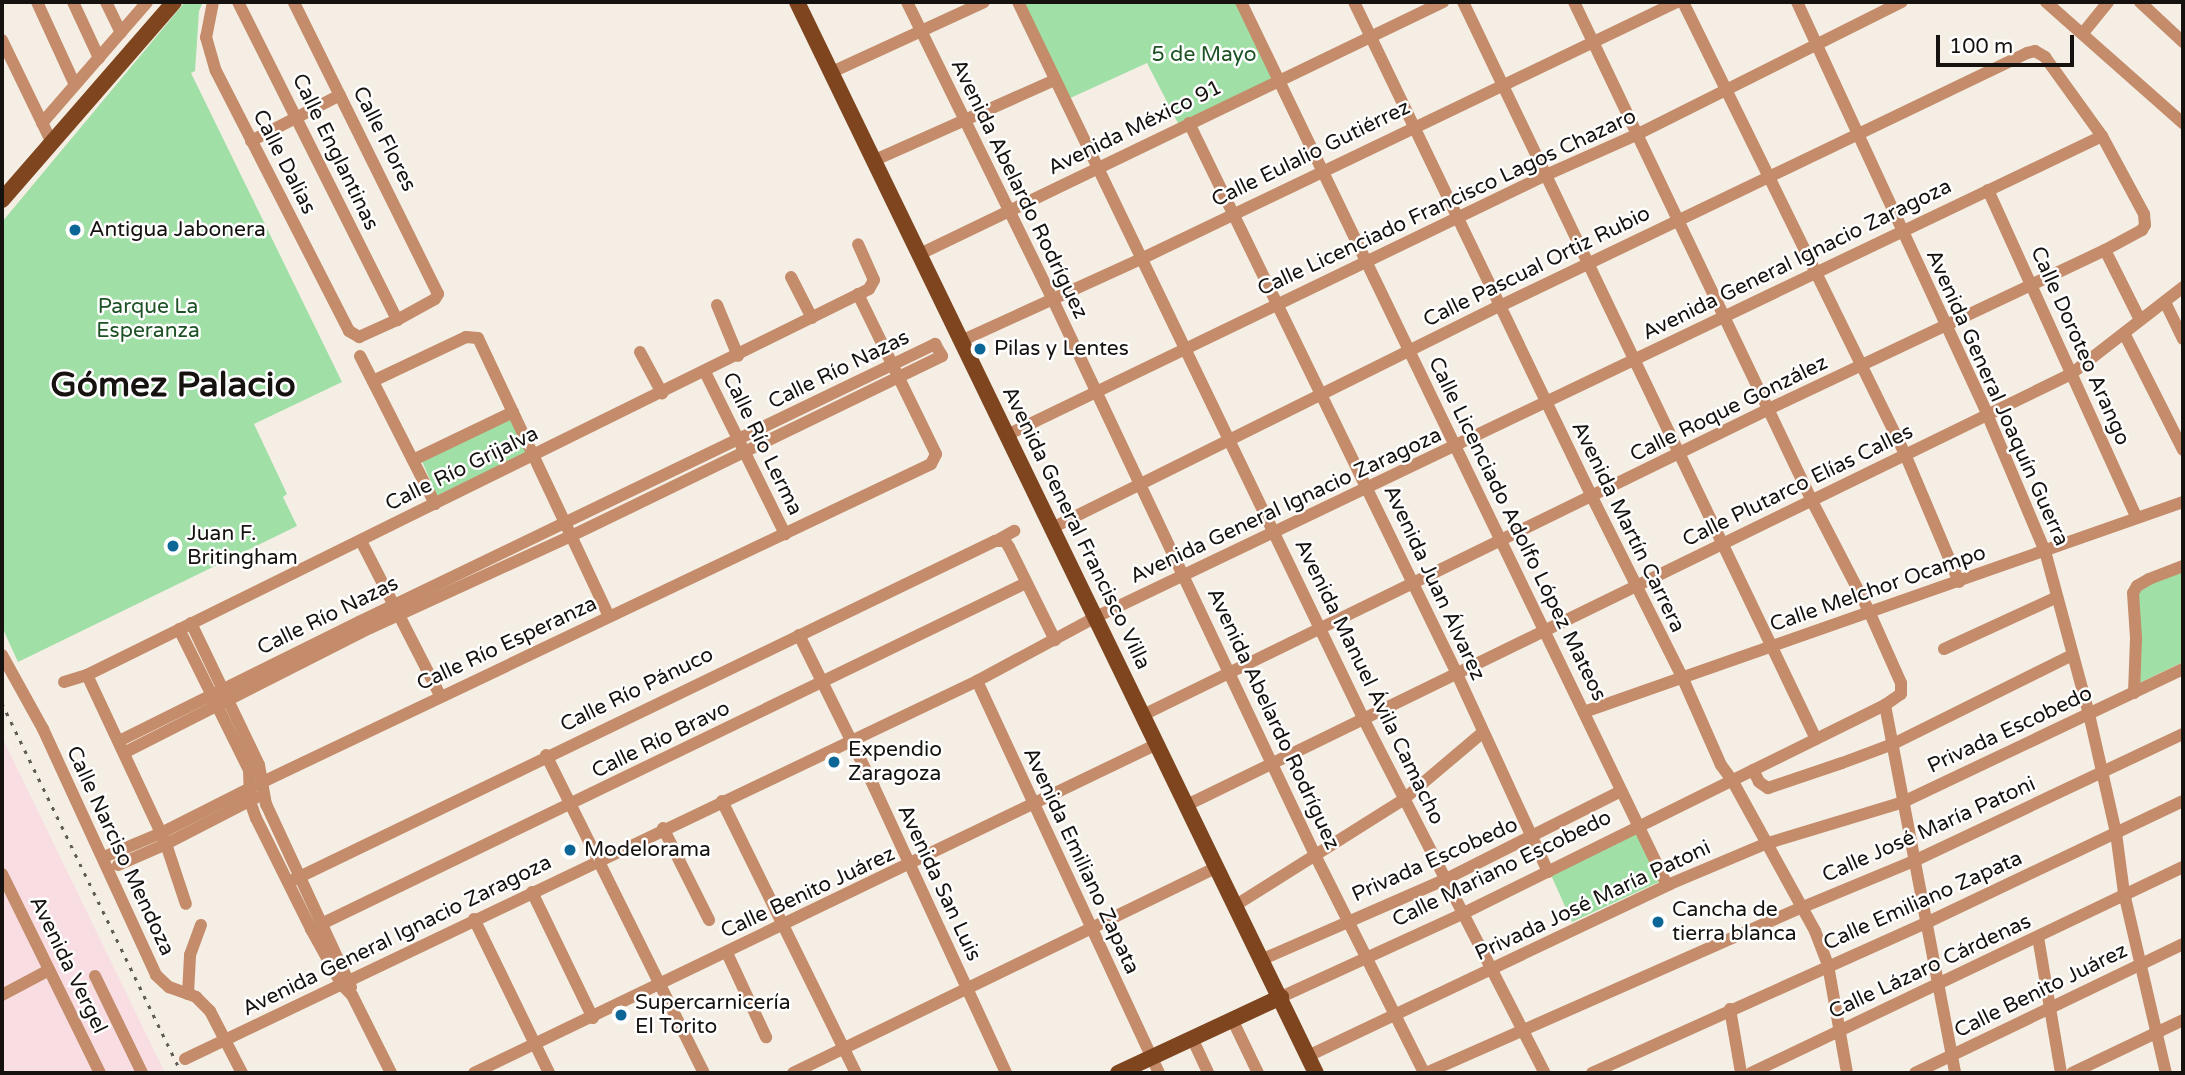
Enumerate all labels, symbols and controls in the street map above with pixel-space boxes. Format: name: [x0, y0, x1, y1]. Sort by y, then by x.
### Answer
scale bar: [1940, 21, 2078, 65]
text: 100 m: [1949, 34, 2013, 59]
park label: 5 de Mayo: [1151, 42, 1257, 68]
street label: Avenida Abelardo Rodríguez: [945, 55, 1093, 323]
street label: Calle Englantinas: [286, 70, 384, 234]
street label: Avenida México 91: [1044, 75, 1226, 181]
street label: Calle Flores: [347, 82, 421, 196]
street label: Calle Eulalio Gutiérrez: [1208, 95, 1414, 213]
street label: Calle Licenciado Francisco Lagos Chazaro: [1254, 104, 1640, 302]
street label: Calle Dalias: [247, 106, 321, 218]
street label: Avenida General Ignacio Zaragoza: [1638, 174, 1956, 346]
street label: Calle Pascual Ortiz Rubio: [1419, 201, 1655, 333]
place label: Antigua Jabonera: [89, 217, 266, 243]
marker: Antigua Jabonera: [67, 222, 83, 238]
street label: Calle Doroteo Arango: [2025, 243, 2135, 449]
street label: Avenida General Joaquín Guerra: [1920, 246, 2074, 550]
park label: Parque La Esperanza: [96, 294, 200, 344]
street label: Calle Río Nazas: [764, 325, 914, 415]
place label: Pilas y Lentes: [994, 336, 1129, 362]
marker: Pilas y Lentes: [972, 341, 988, 357]
street label: Calle Roque González: [1626, 350, 1832, 468]
street label: Calle Licenciado Adolfo López Mateos: [1422, 353, 1612, 705]
district label: Gómez Palacio: [50, 364, 296, 406]
street label: Calle Río Lerma: [717, 368, 807, 520]
street label: Avenida General Francisco Villa: [996, 382, 1156, 674]
street label: Avenida Martín Carrera: [1566, 417, 1690, 637]
street label: Calle Plutarco Elías Calles: [1679, 419, 1917, 553]
street label: Calle Río Grijalva: [381, 421, 543, 517]
street label: Avenida General Ignacio Zaragoza: [1126, 423, 1446, 589]
street label: Avenida Juan Álvarez: [1378, 481, 1490, 685]
place label: Juan F. Britingham: [187, 521, 298, 571]
street label: Avenida Manuel Ávila Camacho: [1289, 535, 1449, 829]
marker: Juan F. Britingham: [165, 538, 181, 554]
street label: Calle Melchor Ocampo: [1767, 540, 1989, 638]
street label: Calle Río Nazas: [253, 571, 403, 661]
street label: Avenida Abelardo Rodríguez: [1201, 584, 1345, 854]
street label: Calle Río Esperanza: [413, 591, 601, 697]
street label: Calle Río Pánuco: [556, 642, 718, 738]
street label: Privada Escobedo: [1924, 681, 2096, 779]
street label: Calle Río Bravo: [588, 696, 734, 784]
place label: Expendio Zaragoza: [848, 737, 942, 787]
street label: Calle Narciso Mendoza: [60, 742, 180, 960]
street label: Avenida Emiliano Zapata: [1017, 744, 1145, 978]
marker: Expendio Zaragoza: [826, 754, 842, 770]
street label: Calle José María Patoni: [1819, 772, 2039, 888]
street label: Avenida San Luis: [892, 801, 986, 965]
street label: Calle Mariano Escobedo: [1388, 805, 1616, 933]
street label: Privada Escobedo: [1348, 812, 1522, 908]
street label: Privada José María Patoni: [1471, 835, 1715, 967]
place label: Modelorama: [584, 837, 711, 863]
marker: Modelorama: [562, 842, 578, 858]
street label: Calle Benito Juárez: [717, 842, 899, 944]
street label: Calle Emiliano Zapata: [1820, 846, 2026, 956]
street label: Avenida General Ignacio Zaragoza: [238, 850, 556, 1022]
street label: Avenida Vergel: [24, 892, 112, 1038]
place label: Cancha de tierra blanca: [1672, 897, 1797, 947]
street label: Calle Lázaro Cárdenas: [1825, 909, 2035, 1025]
marker: Cancha de tierra blanca: [1650, 914, 1666, 930]
street label: Calle Benito Juárez: [1950, 938, 2132, 1044]
place label: Supercarnicería El Torito: [635, 990, 791, 1040]
marker: Supercarnicería El Torito: [613, 1007, 629, 1023]

